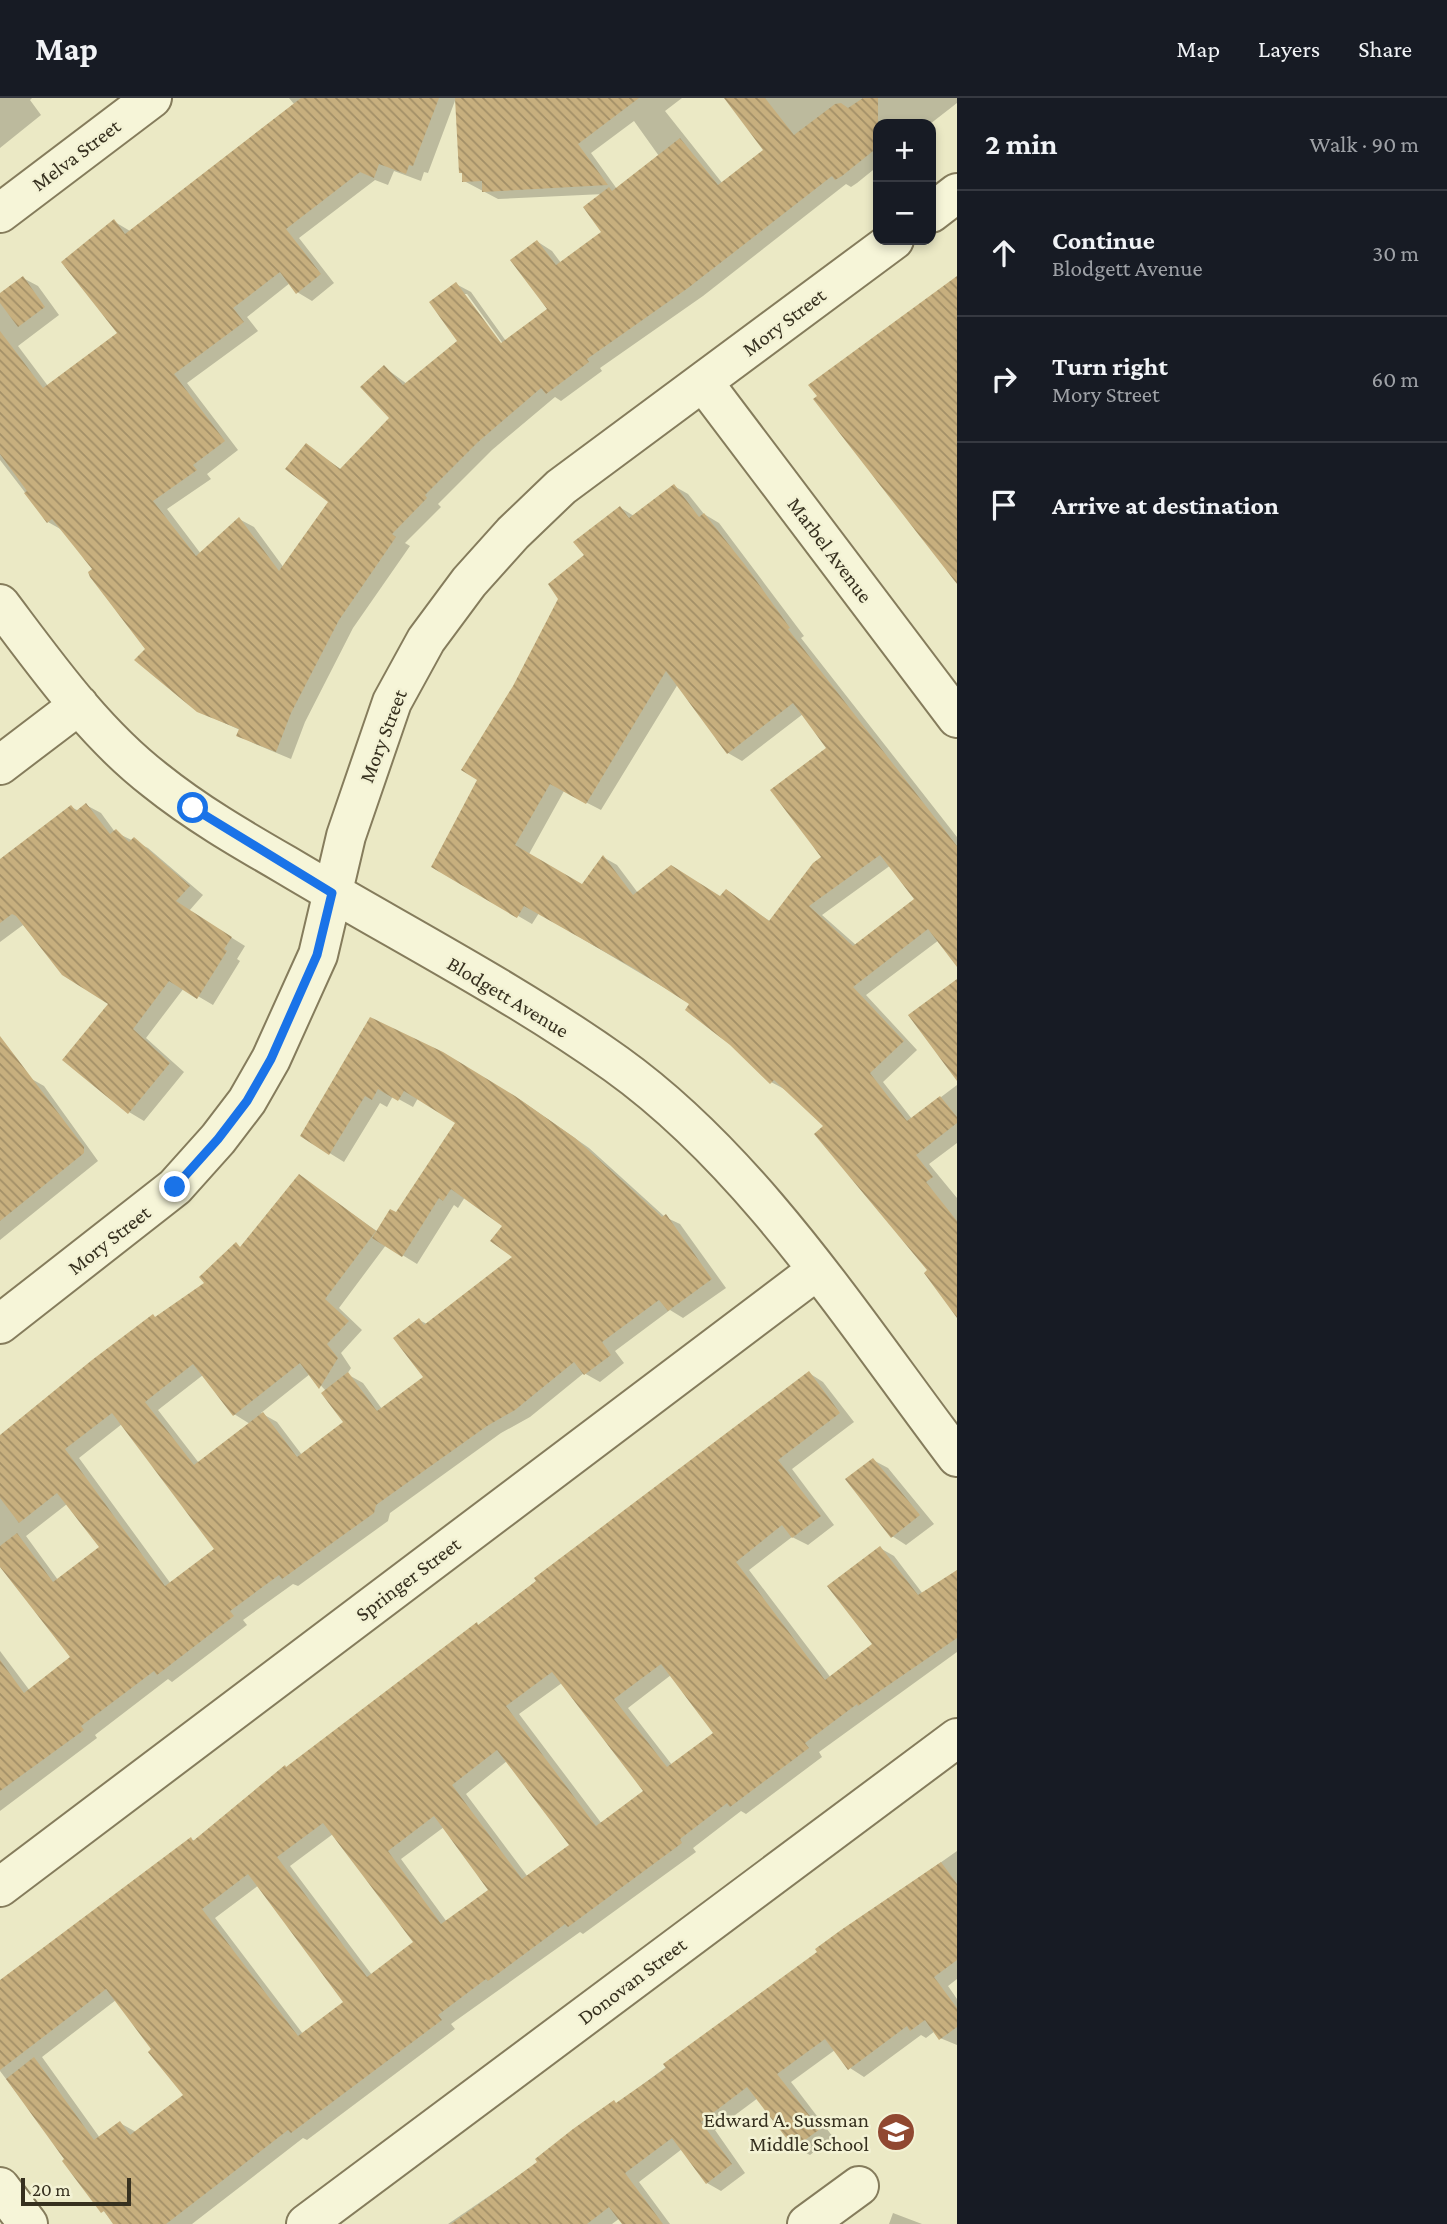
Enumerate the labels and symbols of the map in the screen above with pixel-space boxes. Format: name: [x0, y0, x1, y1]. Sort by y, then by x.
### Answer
street label: Melva Street: [27, 113, 126, 196]
street label: Mory Street: [738, 282, 831, 361]
street label: Marbel Avenue: [783, 493, 877, 607]
street label: Mory Street: [354, 685, 412, 786]
route start: [177, 792, 208, 823]
street label: Blodgett Avenue: [443, 951, 573, 1043]
route end: [159, 1171, 190, 1202]
street label: Mory Street: [63, 1200, 156, 1280]
street label: Springer Street: [351, 1531, 466, 1626]
street label: Donovan Street: [573, 1932, 692, 2030]
place label: Edward A. Sussman Middle School: [703, 2108, 869, 2156]
school or university icon: Edward A. Sussman Middle School: [875, 2111, 917, 2153]
scale bar: [21, 2175, 131, 2207]

